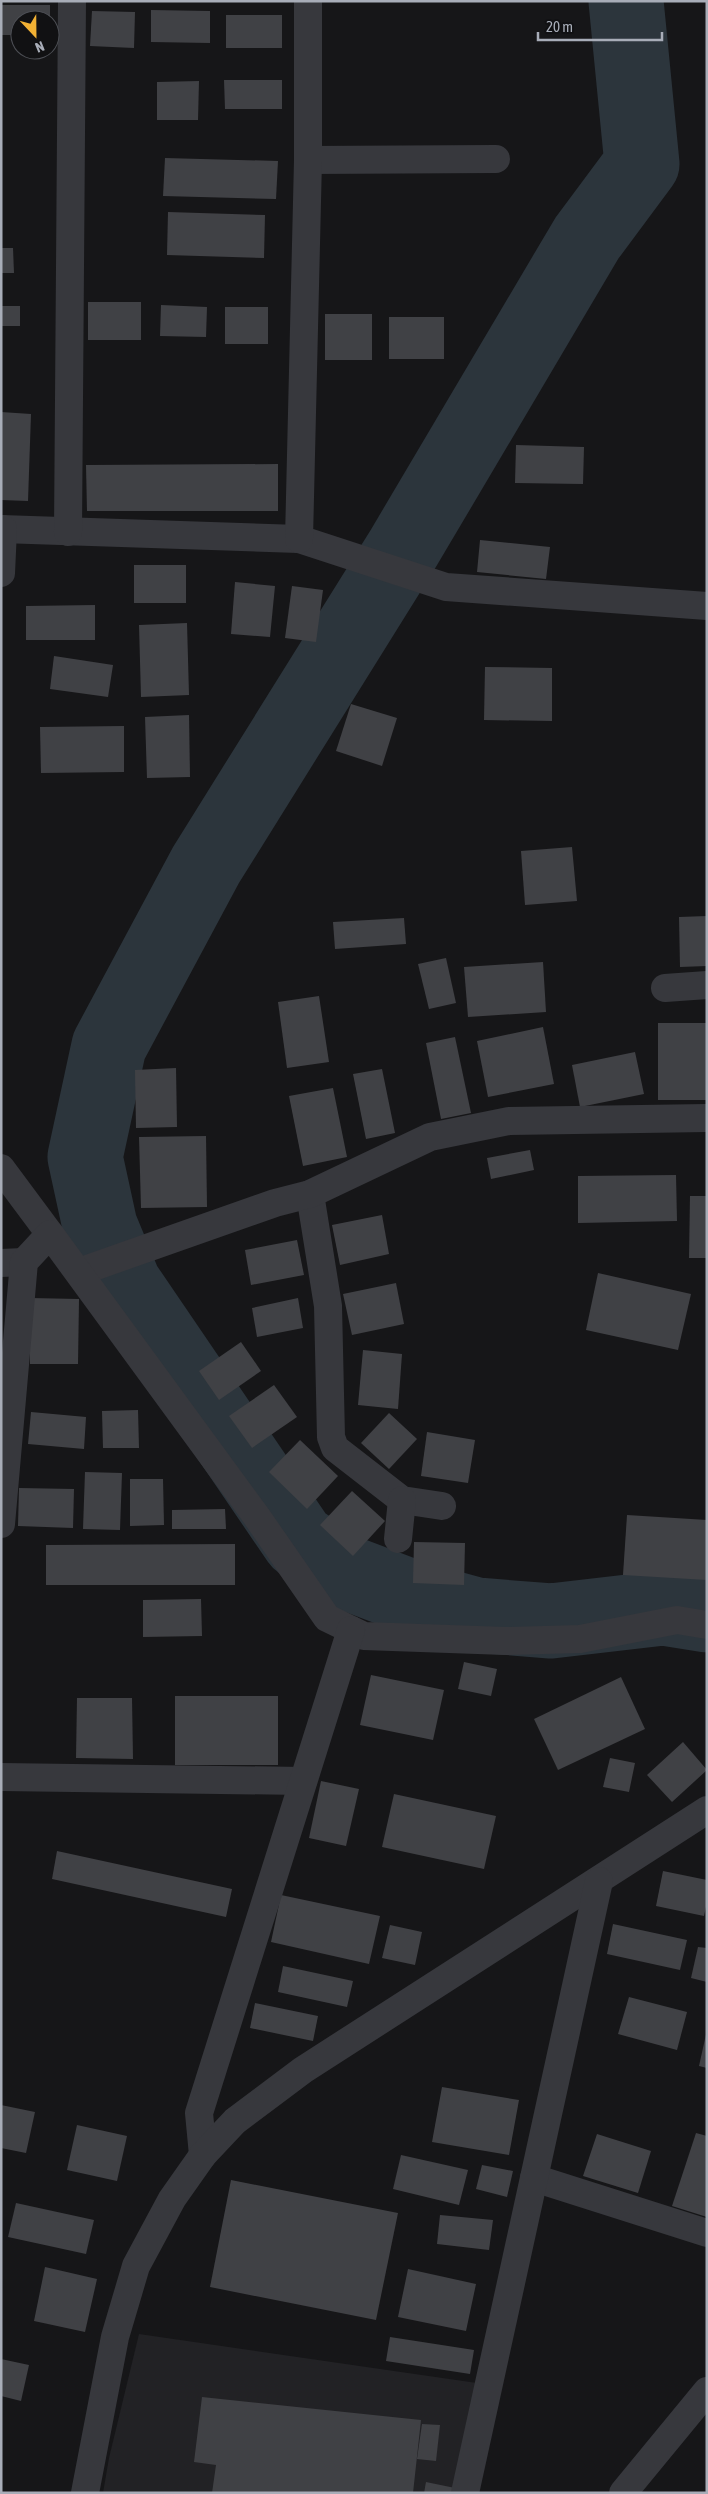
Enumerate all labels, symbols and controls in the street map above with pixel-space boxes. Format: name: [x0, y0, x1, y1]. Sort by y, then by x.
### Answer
north arrow: [10, 10, 60, 60]
scale bar: [538, 10, 662, 42]
text: 20 m: [546, 18, 573, 35]
text: N: [33, 38, 47, 56]

